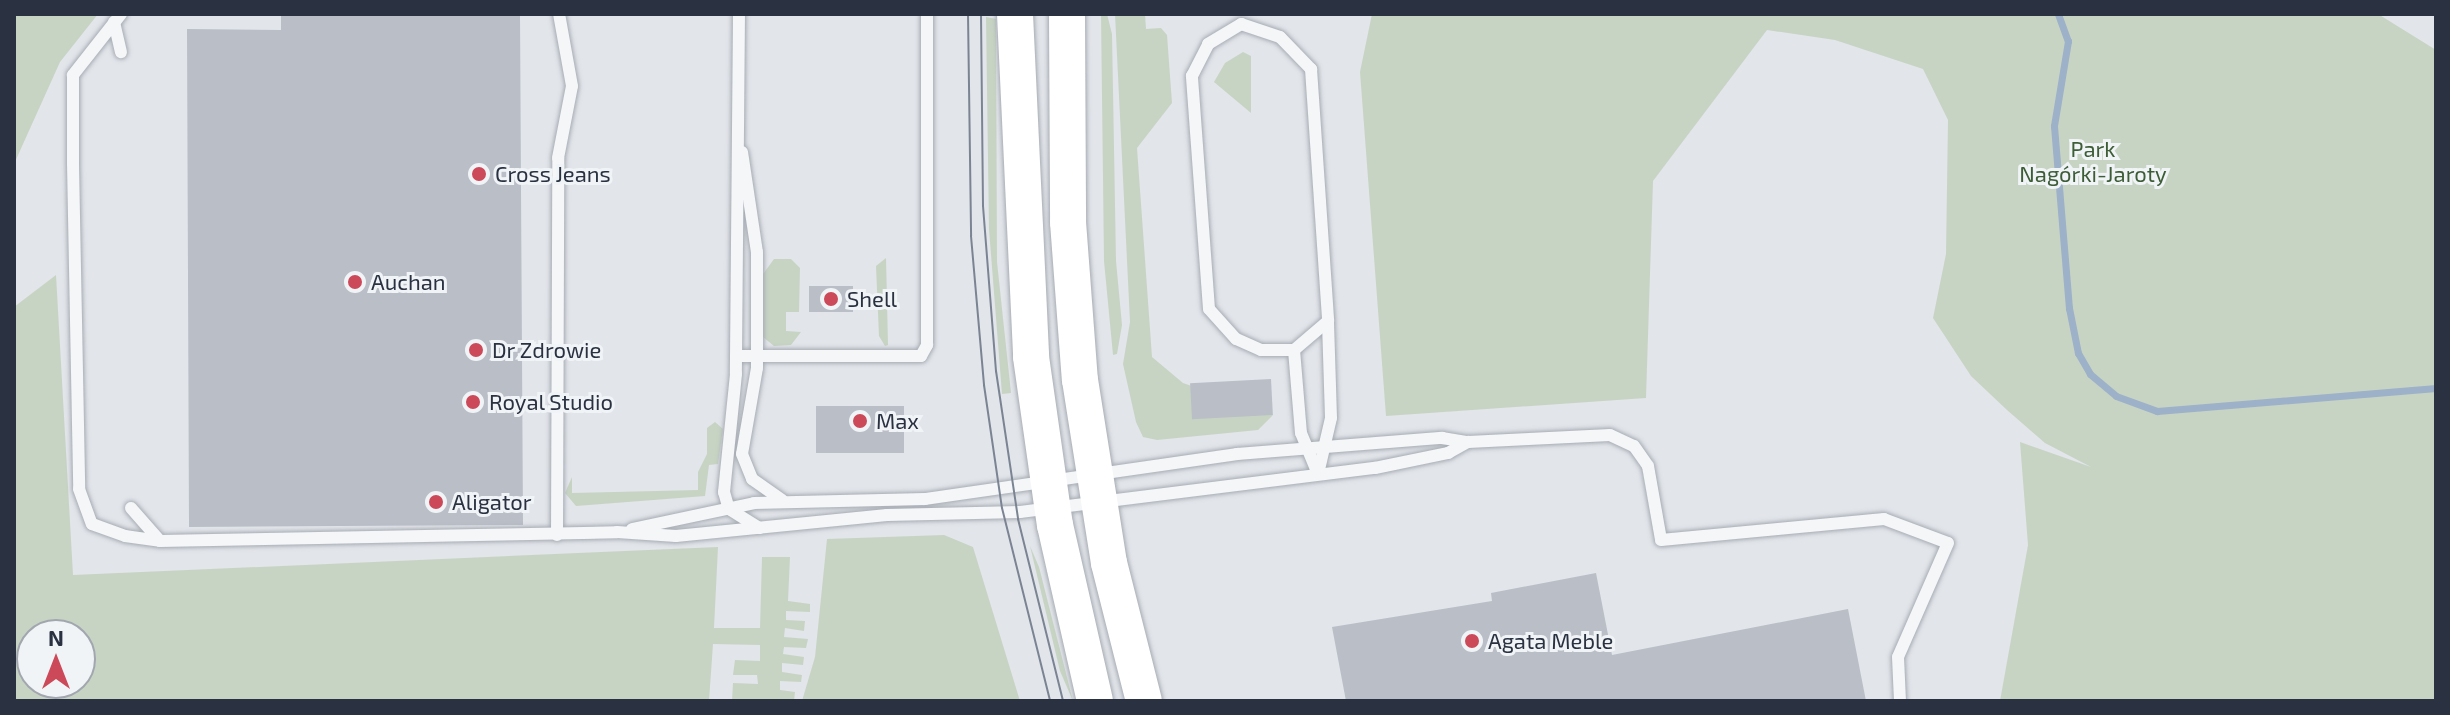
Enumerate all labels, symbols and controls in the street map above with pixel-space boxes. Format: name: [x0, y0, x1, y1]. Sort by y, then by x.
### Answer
park label: Park Nagórki-Jaroty: [2019, 135, 2167, 186]
place label: Cross Jeans: [495, 161, 611, 187]
marker: Cross Jeans: [470, 165, 488, 183]
place label: Auchan: [371, 269, 446, 295]
marker: Auchan: [346, 273, 364, 291]
place label: Shell: [847, 286, 897, 312]
marker: Shell: [822, 290, 840, 308]
place label: Dr Zdrowie: [492, 337, 602, 363]
marker: Dr Zdrowie: [467, 341, 485, 359]
place label: Royal Studio: [489, 389, 614, 415]
marker: Royal Studio: [464, 393, 482, 411]
place label: Max: [876, 408, 919, 434]
marker: Max: [851, 412, 869, 430]
place label: Aligator: [452, 489, 532, 515]
marker: Aligator: [427, 493, 445, 511]
north arrow: [16, 619, 96, 699]
text: N: [48, 624, 64, 650]
place label: Agata Meble: [1488, 628, 1613, 654]
marker: Agata Meble: [1463, 632, 1481, 650]

